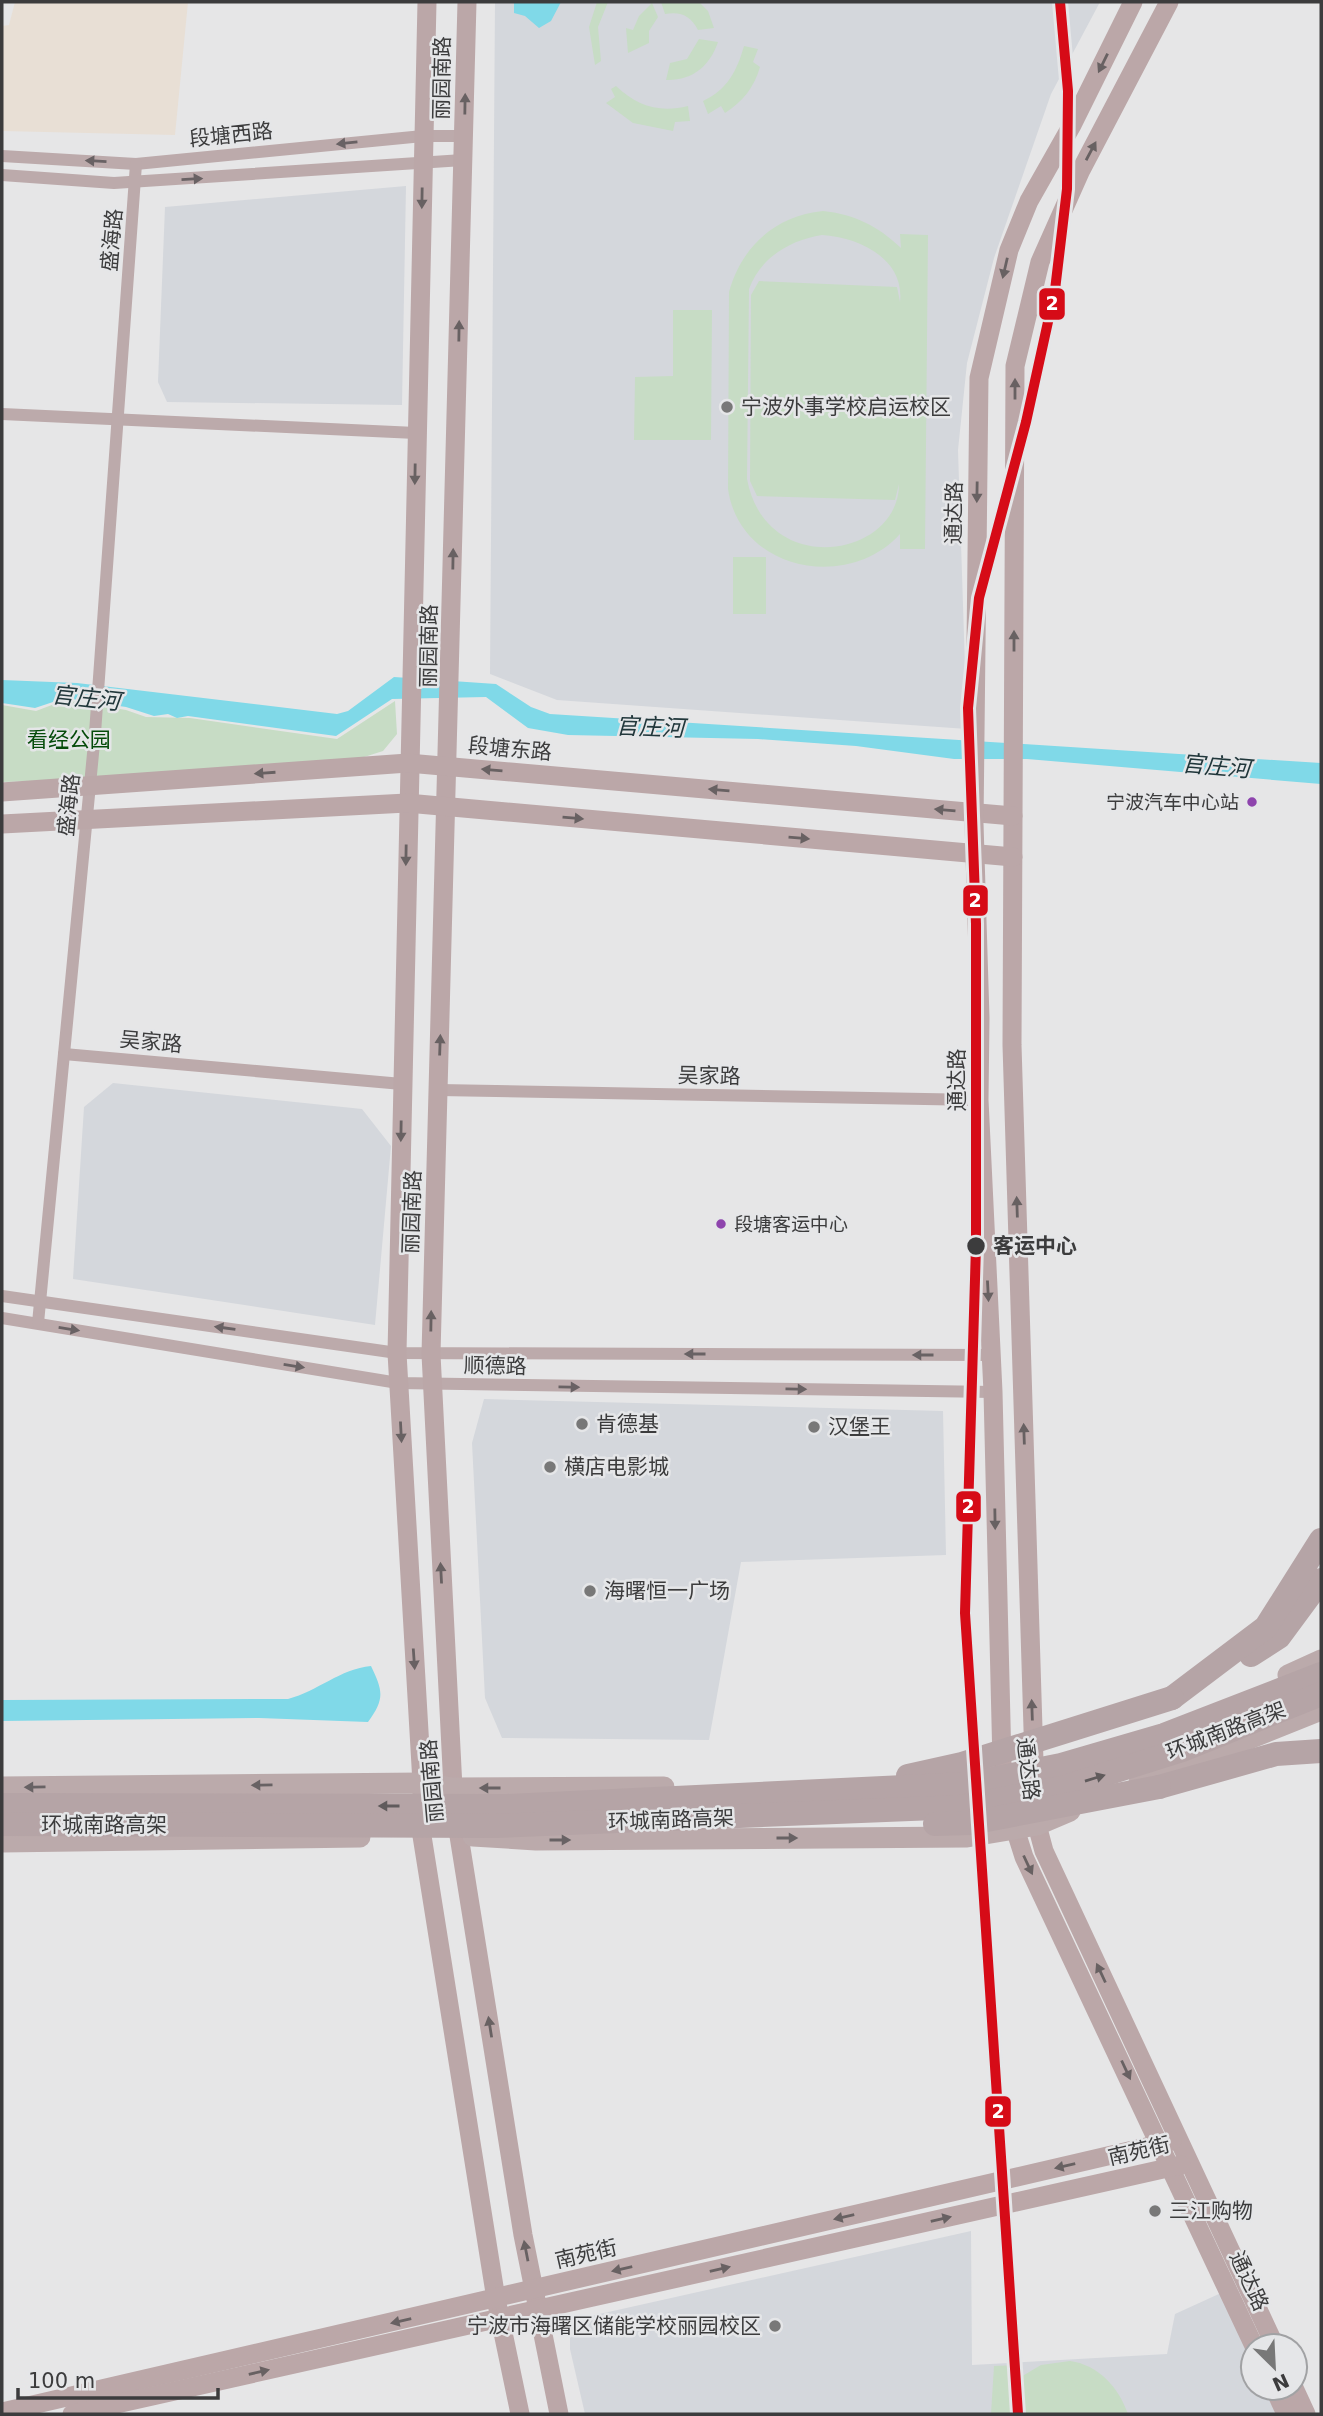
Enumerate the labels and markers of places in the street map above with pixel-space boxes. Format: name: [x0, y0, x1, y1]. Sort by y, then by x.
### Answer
place label: 宁波外事学校启运校区: [741, 395, 951, 419]
marker: 宁波外事学校启运校区: [719, 399, 735, 415]
place label: 宁波汽车中心站: [1106, 791, 1239, 813]
marker: 宁波汽车中心站: [1245, 795, 1259, 809]
place label: 段塘客运中心: [734, 1213, 848, 1235]
marker: 段塘客运中心: [714, 1217, 728, 1231]
place label: 客运中心: [993, 1234, 1077, 1258]
marker: 客运中心: [965, 1235, 987, 1257]
place label: 肯德基: [596, 1412, 659, 1436]
place label: 汉堡王: [828, 1415, 891, 1439]
marker: 肯德基: [574, 1416, 590, 1432]
marker: 汉堡王: [806, 1419, 822, 1435]
place label: 横店电影城: [564, 1455, 669, 1479]
marker: 横店电影城: [542, 1459, 558, 1475]
place label: 海曙恒一广场: [604, 1579, 730, 1603]
marker: 海曙恒一广场: [582, 1583, 598, 1599]
place label: 三江购物: [1169, 2199, 1253, 2223]
marker: 三江购物: [1147, 2203, 1163, 2219]
place label: 宁波市海曙区储能学校丽园校区: [467, 2314, 761, 2338]
marker: 宁波市海曙区储能学校丽园校区: [767, 2318, 783, 2334]

